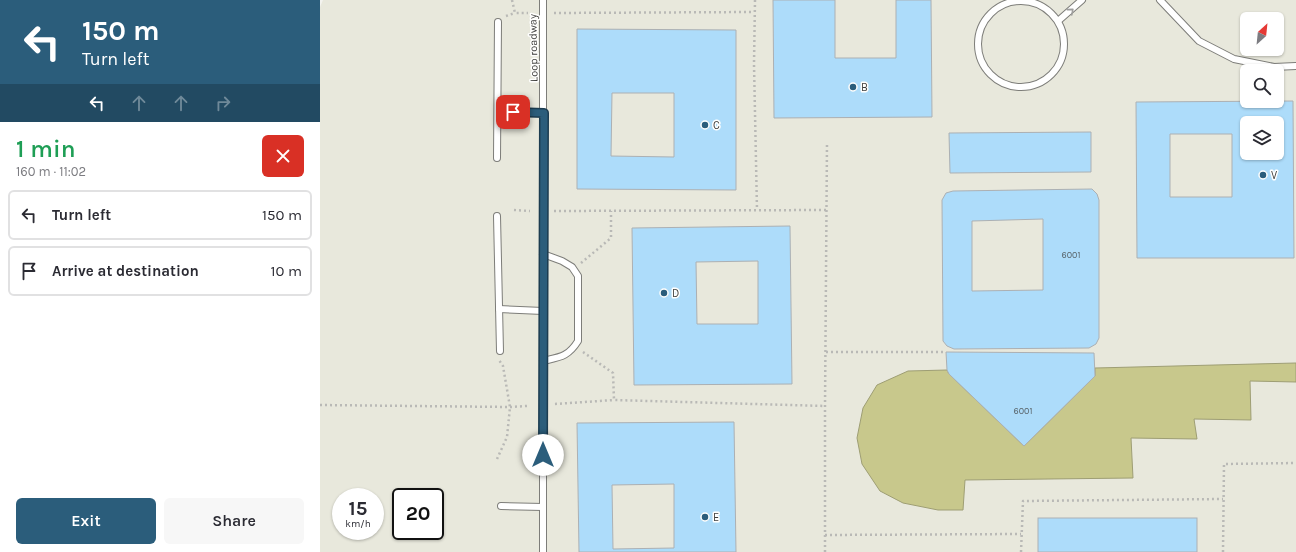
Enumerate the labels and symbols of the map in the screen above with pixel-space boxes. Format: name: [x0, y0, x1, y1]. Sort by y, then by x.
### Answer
one-way arrow: [1066, 9, 1073, 16]
north arrow: [1240, 12, 1284, 56]
street label: Loop roadway: [526, 14, 541, 82]
place label: B: [861, 81, 868, 94]
marker: B: [848, 82, 858, 92]
pin: [496, 95, 530, 129]
place label: C: [713, 119, 720, 132]
marker: C: [700, 120, 710, 130]
place label: V: [1271, 169, 1277, 182]
marker: V: [1258, 170, 1268, 180]
house number: 6001: [1062, 250, 1080, 260]
place label: D: [672, 287, 679, 300]
marker: D: [659, 288, 669, 298]
house number: 6001: [1014, 406, 1032, 416]
position arrow: [522, 434, 564, 476]
speed limit sign: 20: [392, 488, 444, 540]
place label: E: [713, 511, 719, 524]
marker: E: [700, 512, 710, 522]

